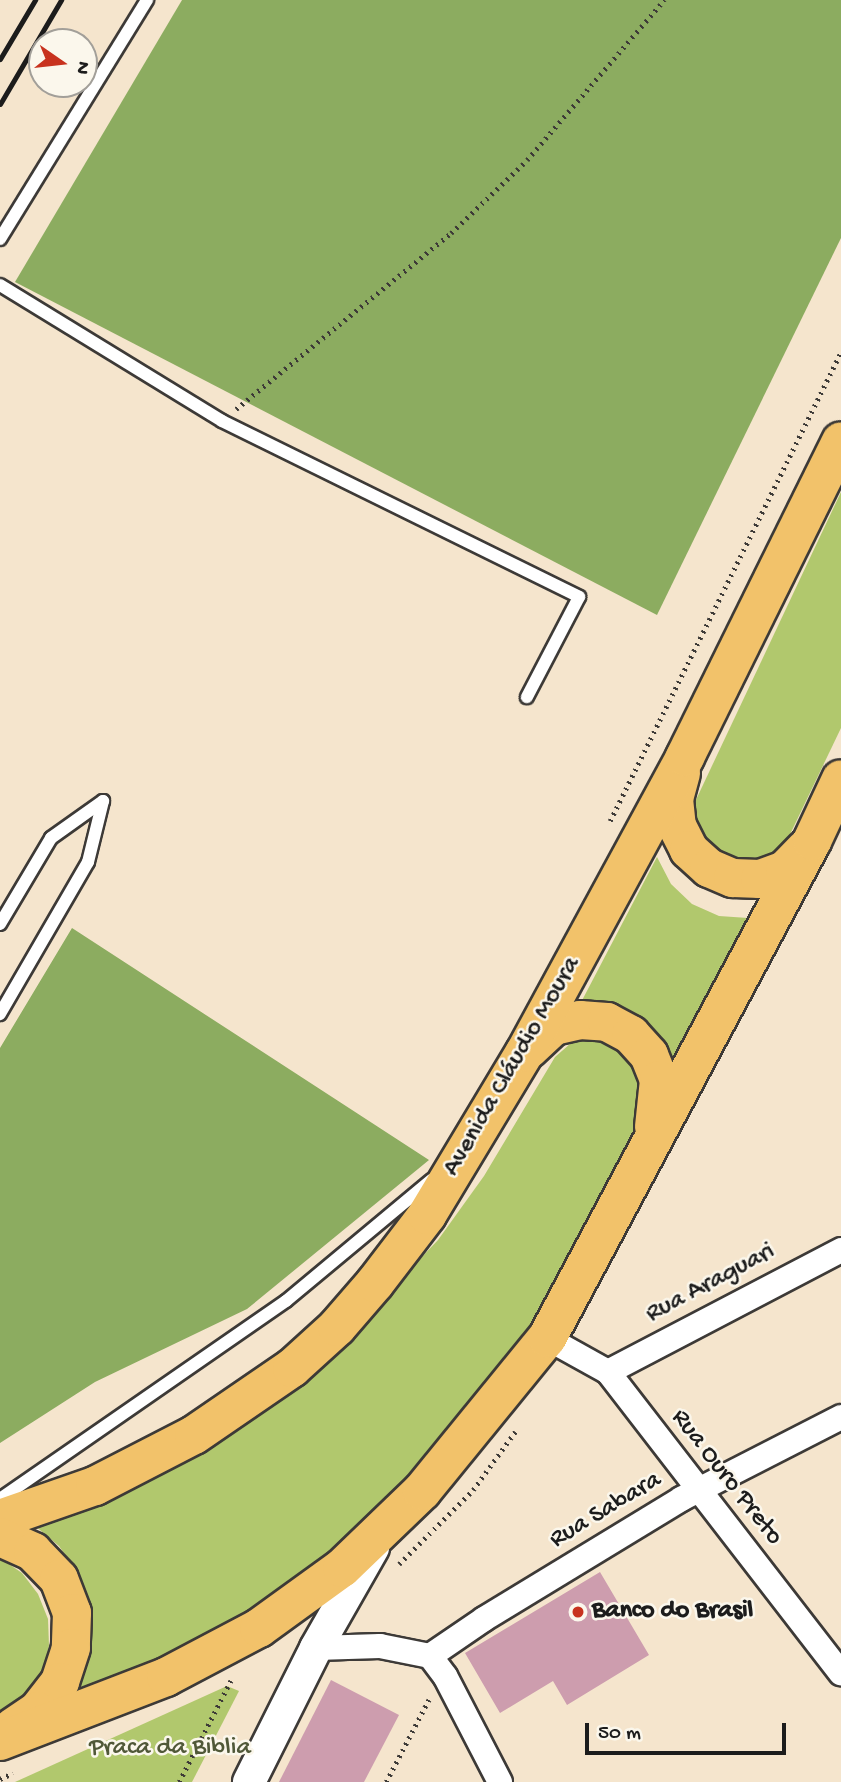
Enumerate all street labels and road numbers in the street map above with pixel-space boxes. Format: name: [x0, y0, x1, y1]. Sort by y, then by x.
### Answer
street label: Avenida Cláudio Moura: [437, 952, 589, 1182]
street label: Rua Araguari: [641, 1237, 781, 1331]
street label: Rua Ouro Preto: [663, 1404, 789, 1552]
street label: Rua Sabara: [545, 1466, 667, 1556]

